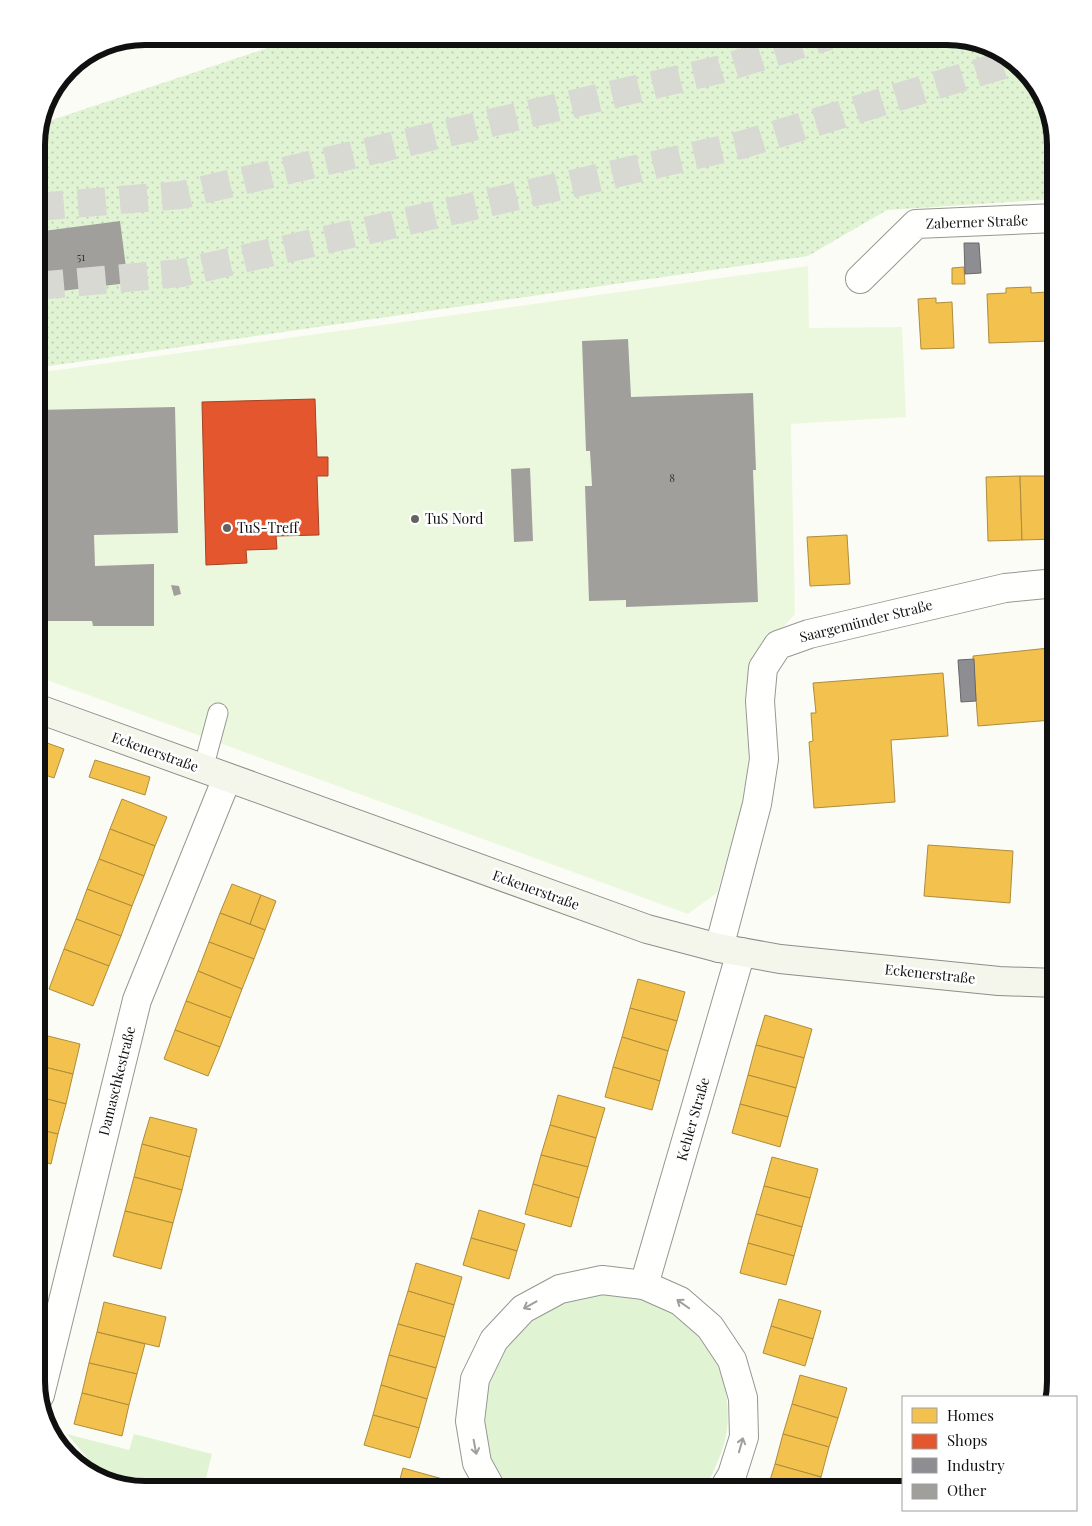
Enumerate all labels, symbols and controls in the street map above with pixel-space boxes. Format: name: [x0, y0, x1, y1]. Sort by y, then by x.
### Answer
street label: Zaberner Straße: [926, 210, 1028, 233]
house number: 51: [77, 249, 85, 264]
house number: 8: [669, 470, 675, 485]
place label: TuS Nord: [425, 509, 483, 528]
marker: TuS Nord: [409, 513, 421, 525]
place label: TuS-Treff: [237, 518, 300, 537]
marker: TuS-Treff: [221, 522, 233, 534]
street label: Saargemünder Straße: [797, 595, 934, 646]
street label: Eckenerstraße: [109, 727, 201, 776]
street label: Eckenerstraße: [490, 865, 582, 914]
street label: Eckenerstraße: [884, 959, 976, 988]
street label: Damaschkestraße: [94, 1024, 139, 1137]
street label: Kehler Straße: [672, 1075, 713, 1163]
one-way arrow: [676, 1299, 690, 1309]
one-way arrow: [524, 1301, 538, 1311]
legend: [902, 1396, 1077, 1511]
text: Homes: [947, 1405, 994, 1425]
text: Shops: [947, 1430, 988, 1450]
one-way arrow: [737, 1437, 747, 1453]
one-way arrow: [470, 1439, 480, 1455]
text: Industry: [947, 1455, 1005, 1475]
text: Other: [947, 1480, 987, 1500]

